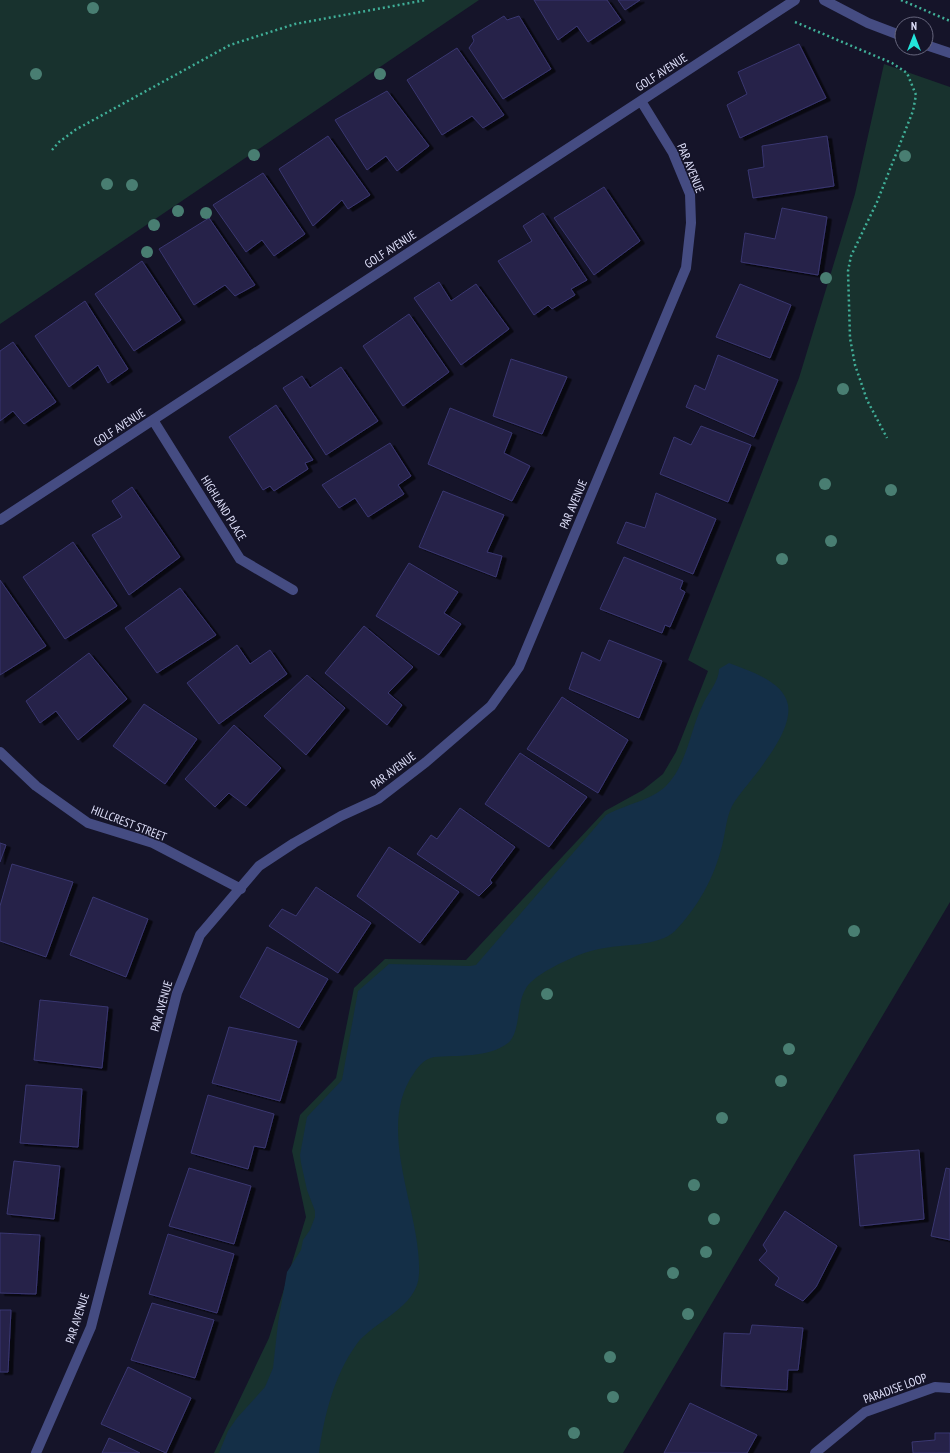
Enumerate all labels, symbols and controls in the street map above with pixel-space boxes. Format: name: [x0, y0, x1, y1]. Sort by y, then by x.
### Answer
north arrow: [894, 16, 934, 56]
text: N: [911, 19, 917, 33]
street label: GOLF AVENUE: [632, 50, 690, 94]
street label: PAR AVENUE: [674, 141, 708, 195]
street label: GOLF AVENUE: [361, 227, 419, 271]
street label: GOLF AVENUE: [90, 405, 148, 449]
street label: HIGHLAND PLACE: [198, 473, 250, 543]
street label: PAR AVENUE: [556, 477, 590, 531]
street label: PAR AVENUE: [368, 748, 418, 792]
street label: HILLCREST STREET: [89, 802, 169, 844]
street label: PAR AVENUE: [147, 979, 175, 1033]
street label: PAR AVENUE: [62, 1291, 92, 1345]
street label: PARADISE LOOP: [861, 1369, 929, 1406]

